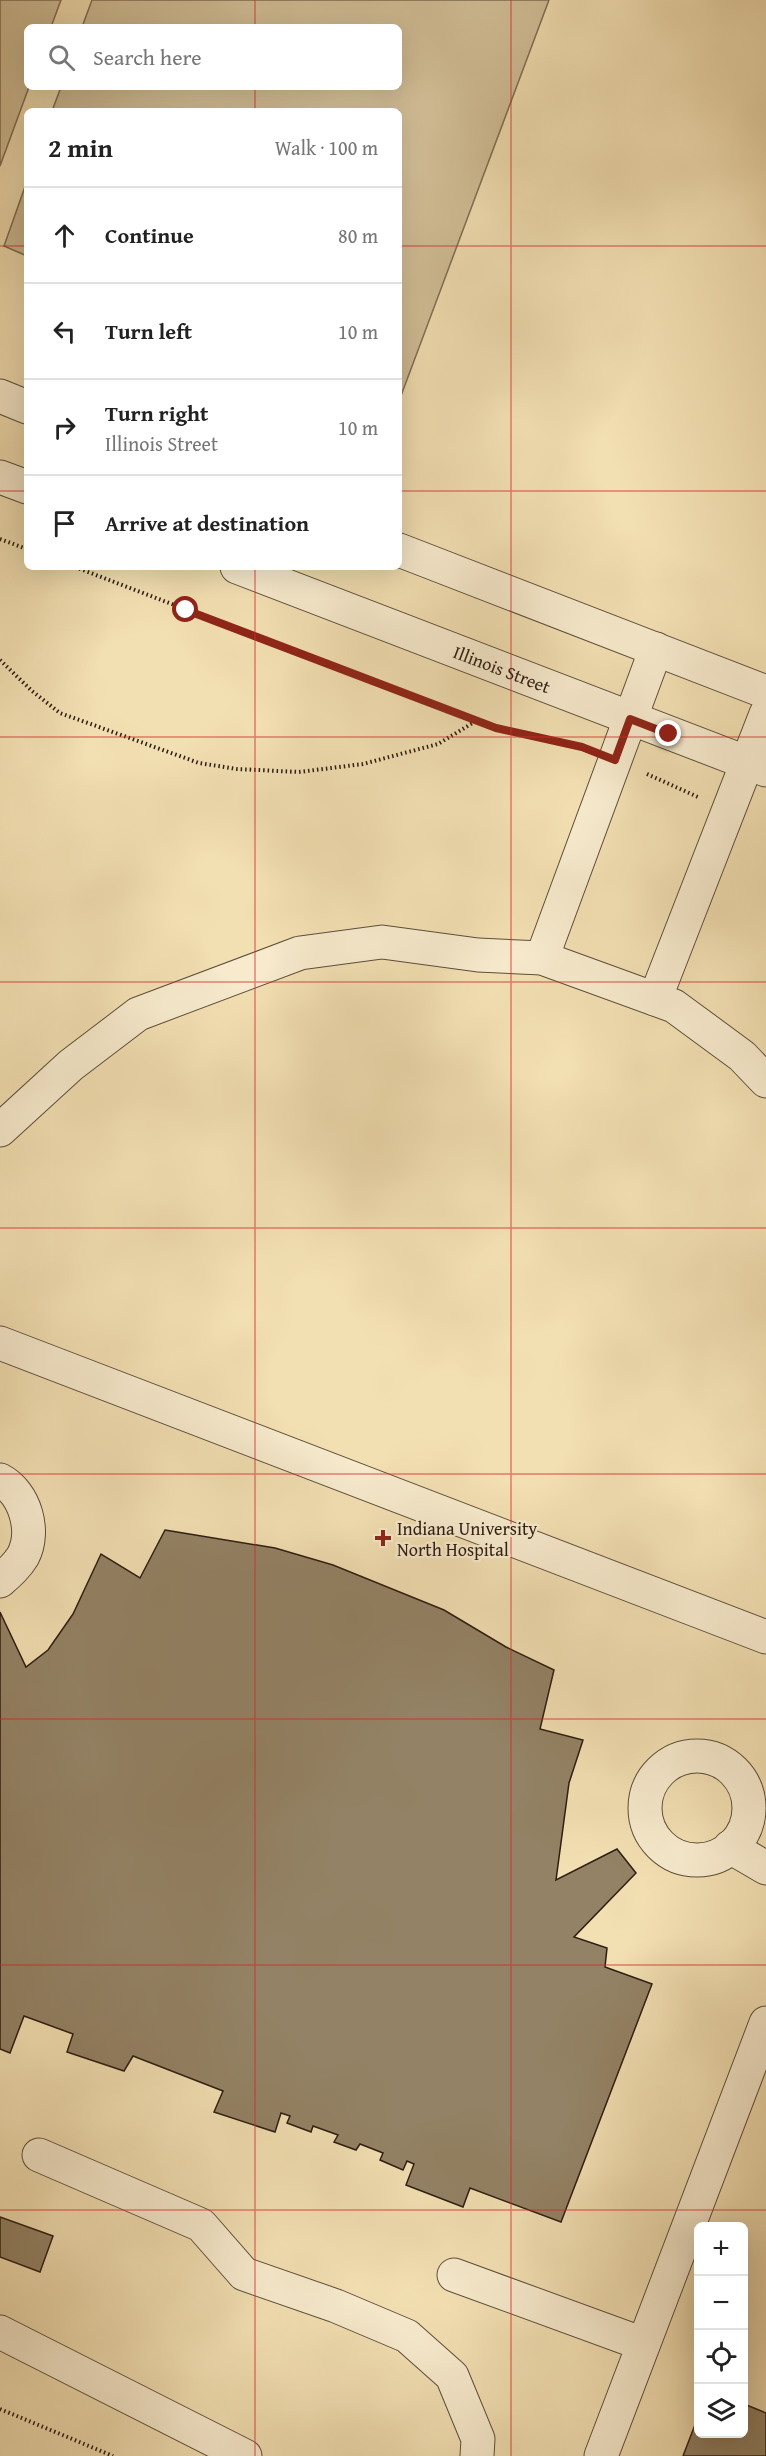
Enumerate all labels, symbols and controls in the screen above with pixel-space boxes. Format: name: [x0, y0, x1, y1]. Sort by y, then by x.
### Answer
search box: [24, 24, 402, 90]
icon: search: [45, 41, 78, 74]
text: Search here: [93, 41, 202, 73]
text: 2 min: [48, 128, 113, 167]
text: Walk · 100 m: [275, 133, 378, 162]
icon: ahead: [48, 219, 81, 252]
text: Continue: [105, 219, 194, 251]
text: 80 m: [338, 221, 378, 250]
icon: left: [48, 315, 81, 348]
text: Turn left: [105, 315, 192, 347]
text: 10 m: [338, 317, 378, 346]
text: Turn right: [105, 397, 208, 429]
icon: right: [48, 411, 81, 444]
text: 10 m: [338, 413, 378, 442]
text: Illinois Street: [105, 429, 218, 458]
icon: arrive: [48, 507, 81, 540]
text: Arrive at destination: [105, 507, 309, 539]
route start: [172, 596, 198, 622]
street label: Illinois Street: [450, 638, 555, 700]
route end: [655, 720, 681, 746]
place label: Indiana University North Hospital: [397, 1515, 537, 1563]
marker: Indiana University North Hospital: [374, 1529, 392, 1547]
map controls: [694, 2222, 748, 2438]
button: +: [694, 2222, 748, 2276]
button: −: [694, 2276, 748, 2330]
button: locate: [694, 2330, 748, 2384]
button: layers: [694, 2384, 748, 2438]

